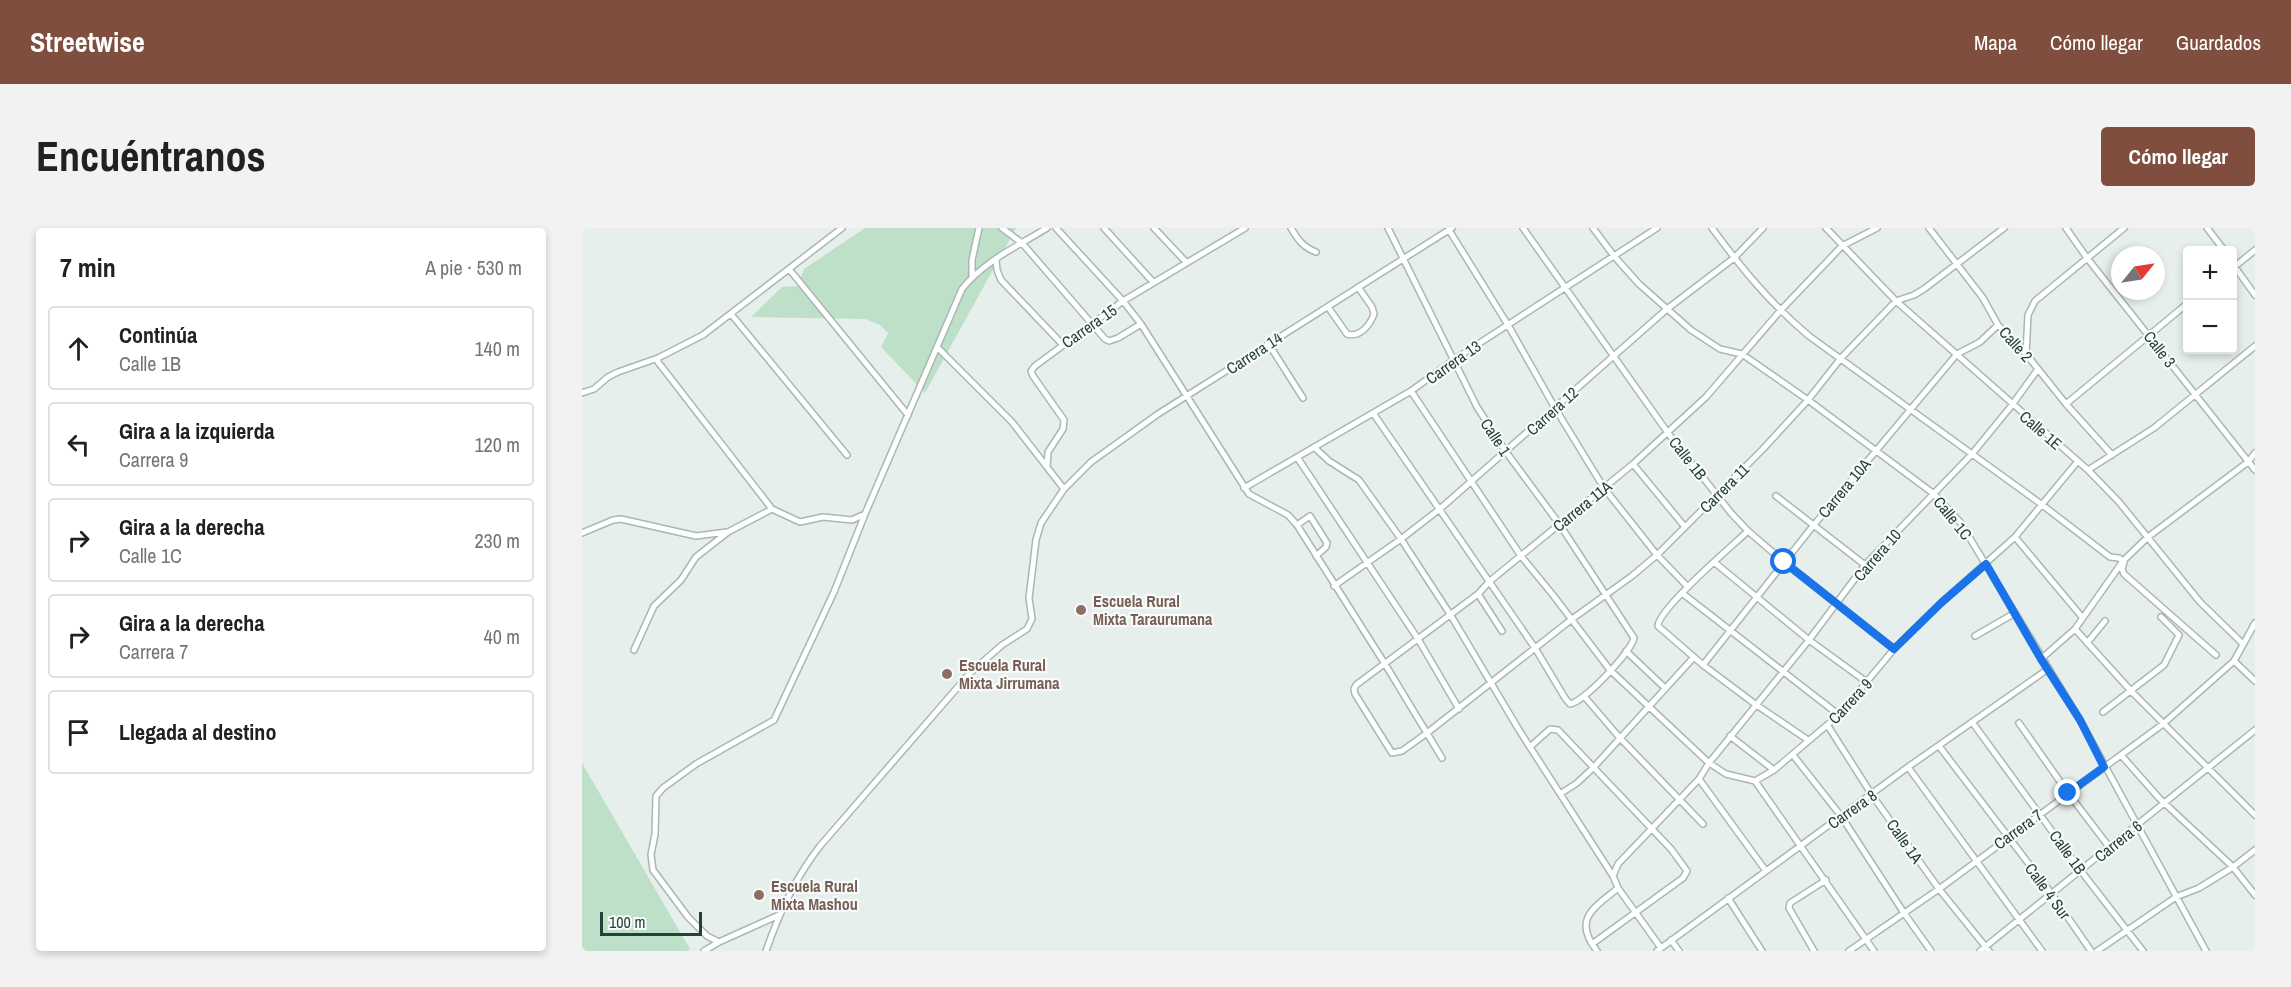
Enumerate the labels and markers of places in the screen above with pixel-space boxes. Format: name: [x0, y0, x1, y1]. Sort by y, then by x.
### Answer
place label: Escuela Rural Mixta Taraurumana: [1093, 590, 1213, 630]
marker: Escuela Rural Mixta Taraurumana: [1074, 603, 1088, 617]
place label: Escuela Rural Mixta Jirrumana: [959, 654, 1060, 694]
marker: Escuela Rural Mixta Jirrumana: [940, 667, 954, 681]
place label: Escuela Rural Mixta Mashou: [771, 875, 858, 915]
marker: Escuela Rural Mixta Mashou: [752, 888, 766, 902]

